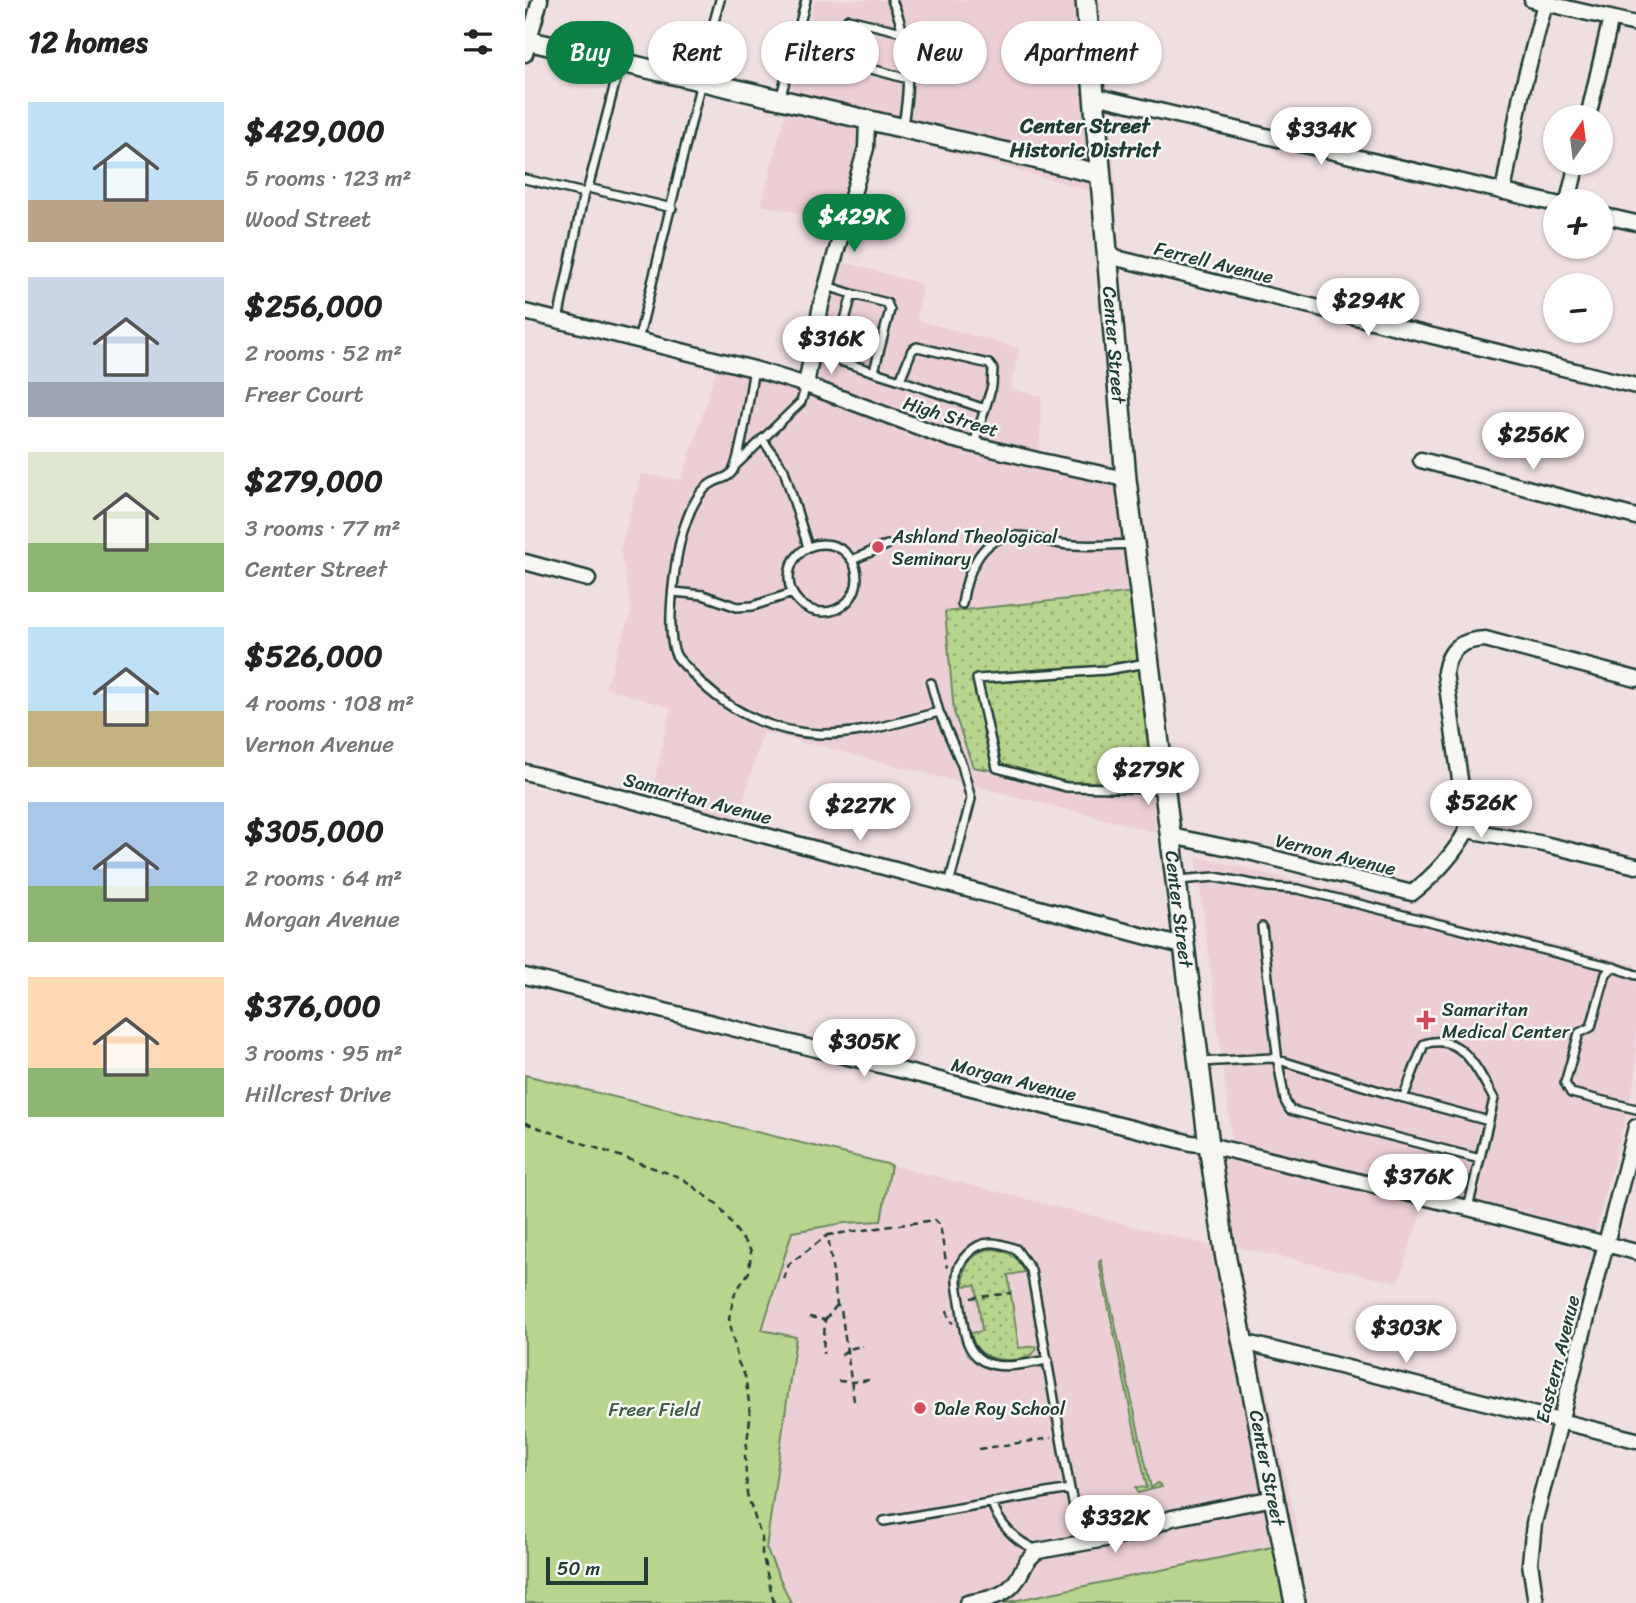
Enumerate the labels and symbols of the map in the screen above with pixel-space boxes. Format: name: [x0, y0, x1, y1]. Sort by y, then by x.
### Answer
north arrow: [1543, 105, 1613, 175]
district label: Center Street Historic District: [1009, 107, 1162, 169]
pin: $334K: [1272, 108, 1370, 167]
pin: $429K: [805, 194, 903, 254]
street label: Ferrell Avenue: [1151, 232, 1277, 293]
pin: $294K: [1319, 278, 1417, 338]
street label: Center Street: [1093, 285, 1136, 406]
pin: $316K: [782, 316, 880, 376]
street label: High Street: [899, 386, 1003, 447]
pin: $256K: [1484, 412, 1582, 472]
place label: Ashland Theological Seminary: [891, 520, 1058, 575]
marker: Ashland Theological Seminary: [870, 539, 886, 555]
pin: $279K: [1099, 748, 1197, 807]
street label: Samaritan Avenue: [620, 763, 776, 834]
pin: $526K: [1432, 780, 1530, 840]
pin: $227K: [811, 784, 909, 843]
street label: Vernon Avenue: [1272, 824, 1400, 885]
street label: Center Street: [1155, 849, 1203, 971]
place label: Samaritan Medical Center: [1442, 993, 1571, 1048]
marker: Samaritan Medical Center: [1416, 1010, 1436, 1030]
pin: $305K: [815, 1020, 913, 1079]
street label: Morgan Avenue: [948, 1048, 1080, 1111]
pin: $376K: [1369, 1154, 1467, 1214]
street label: Eastern Avenue: [1526, 1292, 1589, 1426]
pin: $303K: [1357, 1306, 1455, 1365]
place label: Dale Roy School: [934, 1392, 1066, 1425]
park label: Freer Field: [608, 1393, 702, 1426]
marker: Dale Roy School: [912, 1400, 928, 1416]
street label: Center Street: [1240, 1407, 1295, 1530]
pin: $332K: [1066, 1496, 1164, 1555]
scale bar: [546, 1554, 647, 1586]

